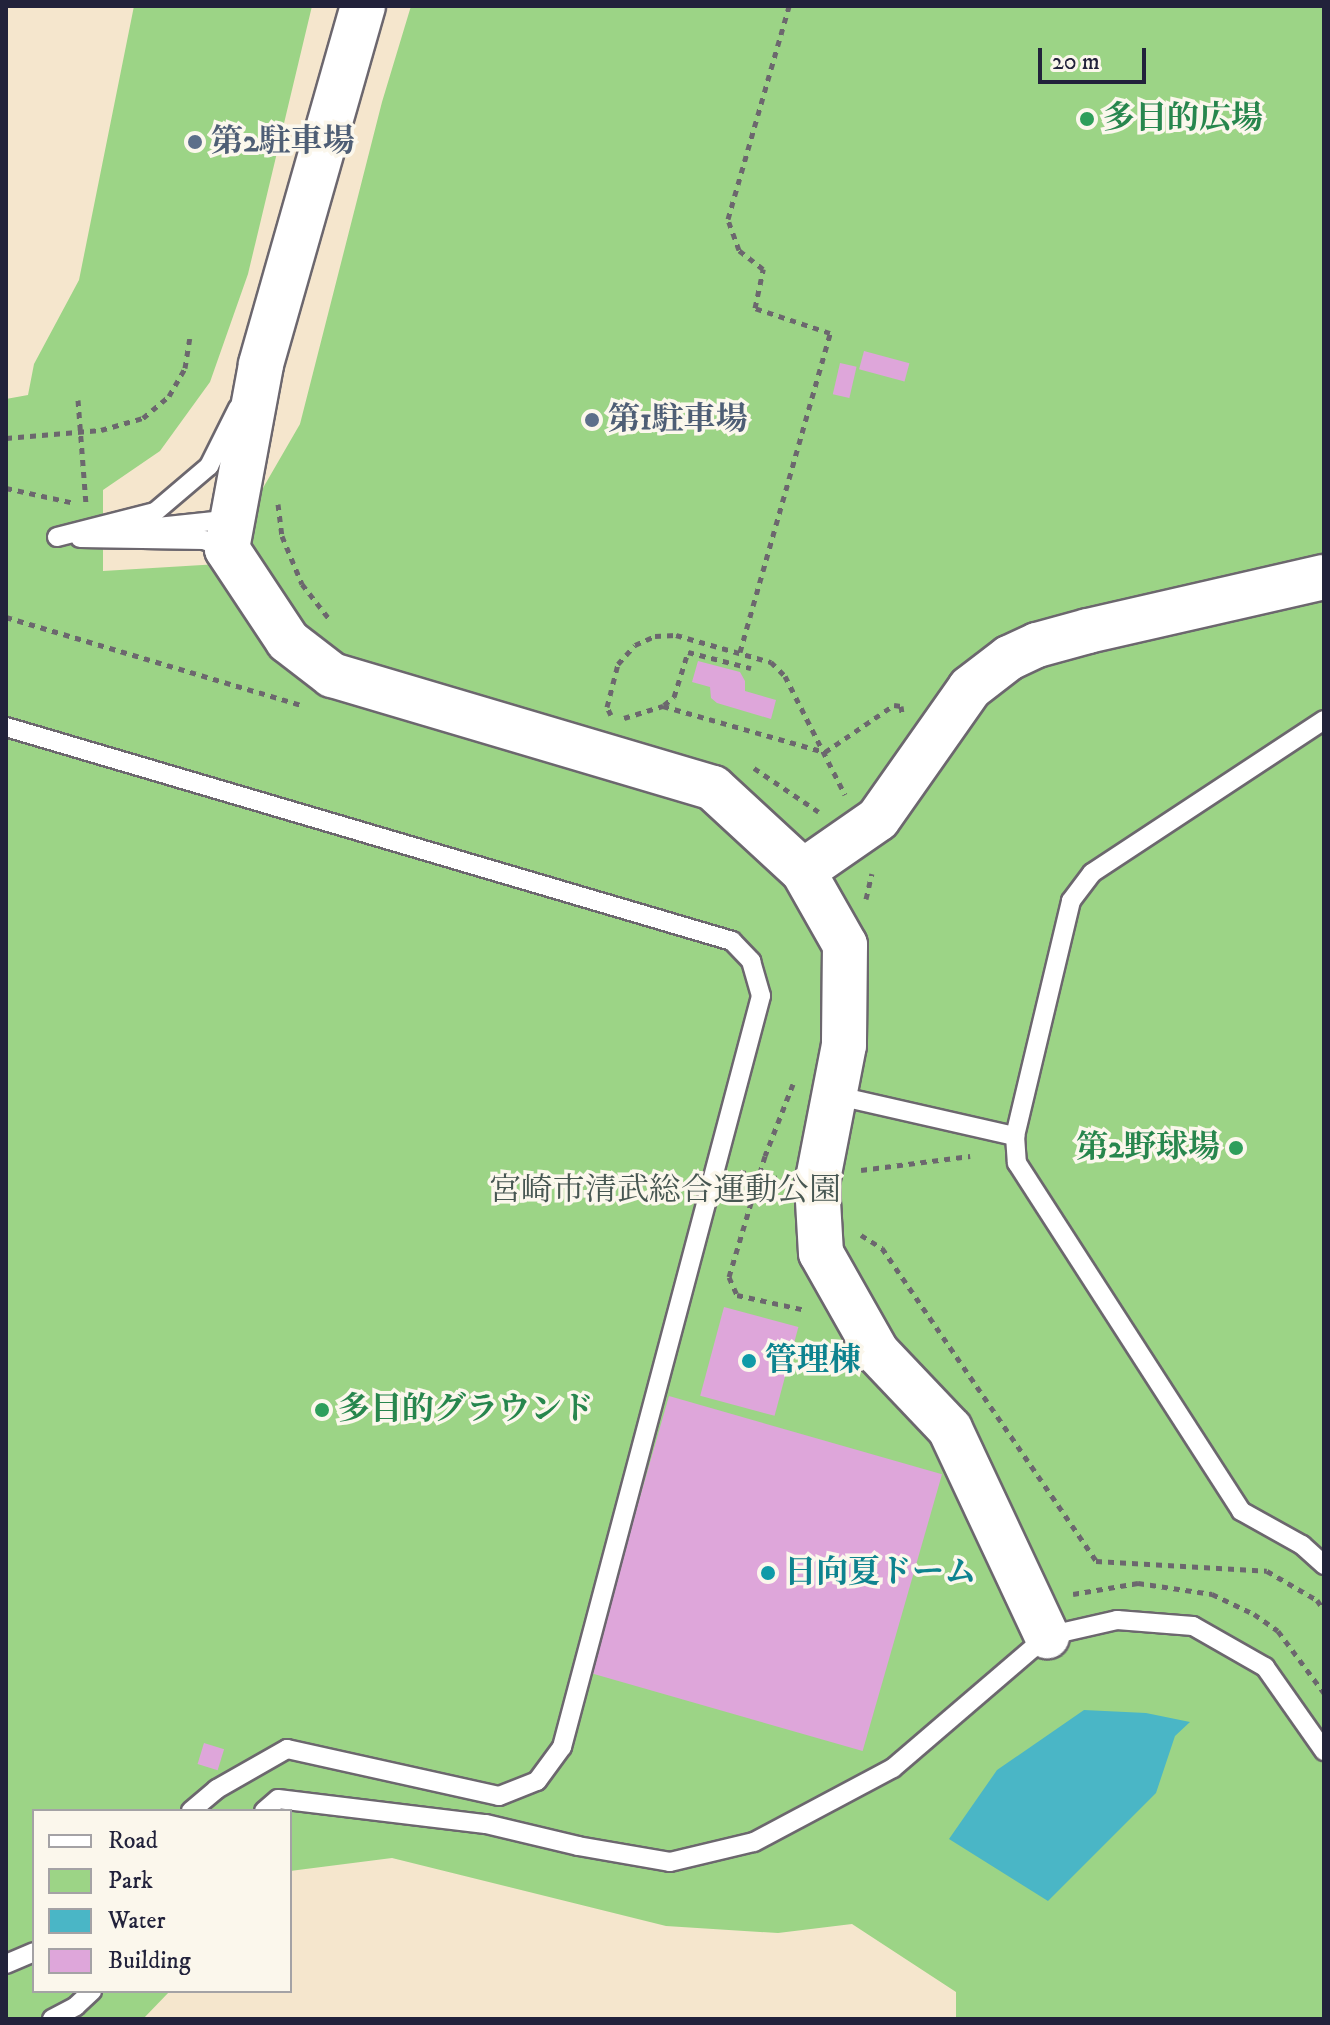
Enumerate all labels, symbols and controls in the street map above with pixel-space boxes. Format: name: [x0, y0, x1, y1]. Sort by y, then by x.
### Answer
scale bar: [1042, 32, 1150, 82]
text: 20 m: [1052, 47, 1100, 77]
place label: 多目的広場: [1103, 100, 1263, 138]
marker: 多目的広場: [1078, 110, 1096, 128]
place label: 第2駐車場: [211, 123, 355, 161]
marker: 第2駐車場: [186, 133, 204, 151]
place label: 第1駐車場: [608, 401, 748, 439]
marker: 第1駐車場: [583, 411, 601, 429]
place label: 第2野球場: [1076, 1129, 1220, 1167]
marker: 第2野球場: [1227, 1139, 1245, 1157]
park label: 宮崎市清武総合運動公園: [489, 1172, 841, 1210]
place label: 管理棟: [765, 1342, 861, 1380]
marker: 管理棟: [740, 1352, 758, 1370]
place label: 多目的グラウンド: [338, 1391, 594, 1429]
marker: 多目的グラウンド: [313, 1401, 331, 1419]
place label: 日向夏ドーム: [784, 1554, 976, 1592]
marker: 日向夏ドーム: [759, 1564, 777, 1582]
legend: [32, 1809, 292, 1993]
text: Road: [108, 1826, 158, 1856]
text: Park: [108, 1866, 153, 1896]
text: Water: [108, 1906, 165, 1936]
text: Building: [108, 1946, 191, 1976]

